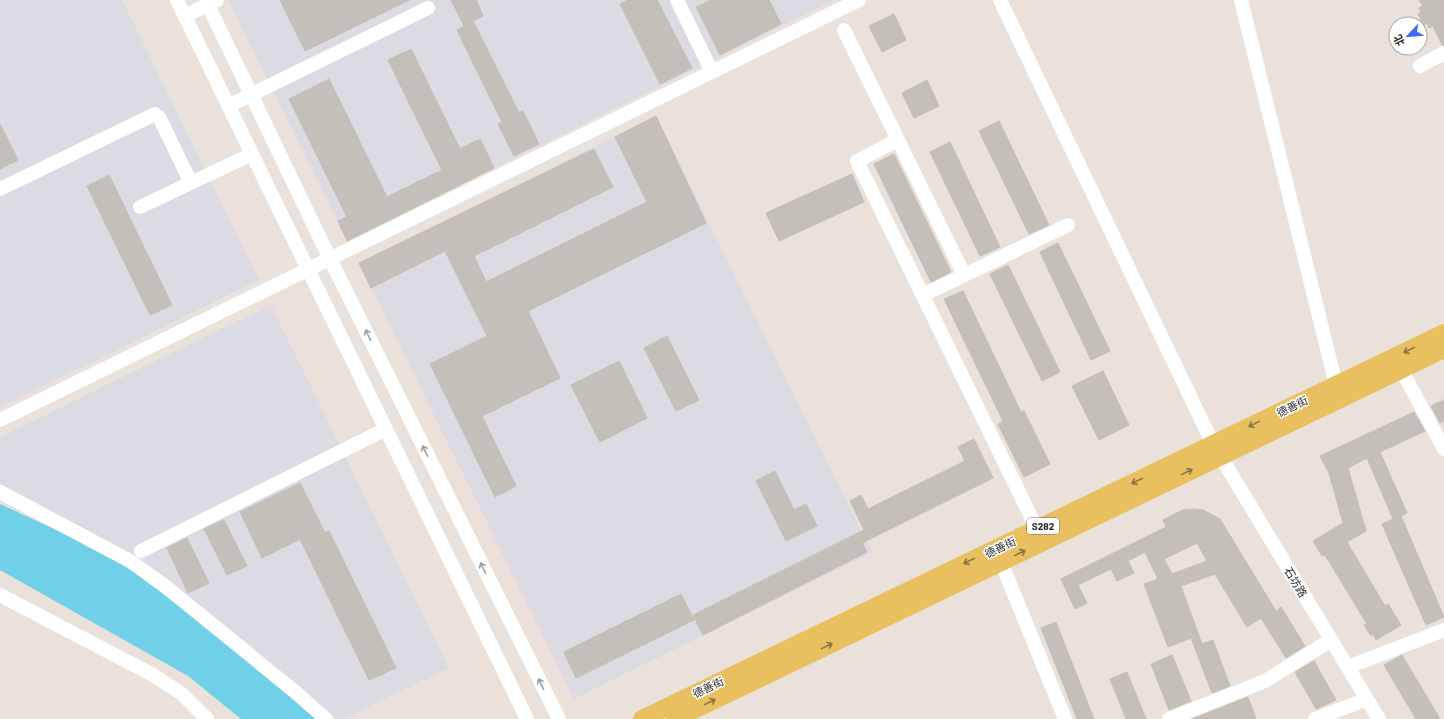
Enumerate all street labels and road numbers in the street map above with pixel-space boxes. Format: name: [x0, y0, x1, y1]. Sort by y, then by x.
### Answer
street label: 德善街: [1274, 393, 1310, 419]
road number: S282: [1027, 518, 1059, 534]
street label: 德善街: [982, 534, 1018, 560]
street label: 石坊路: [1282, 565, 1310, 599]
street label: 德善街: [690, 674, 726, 700]

